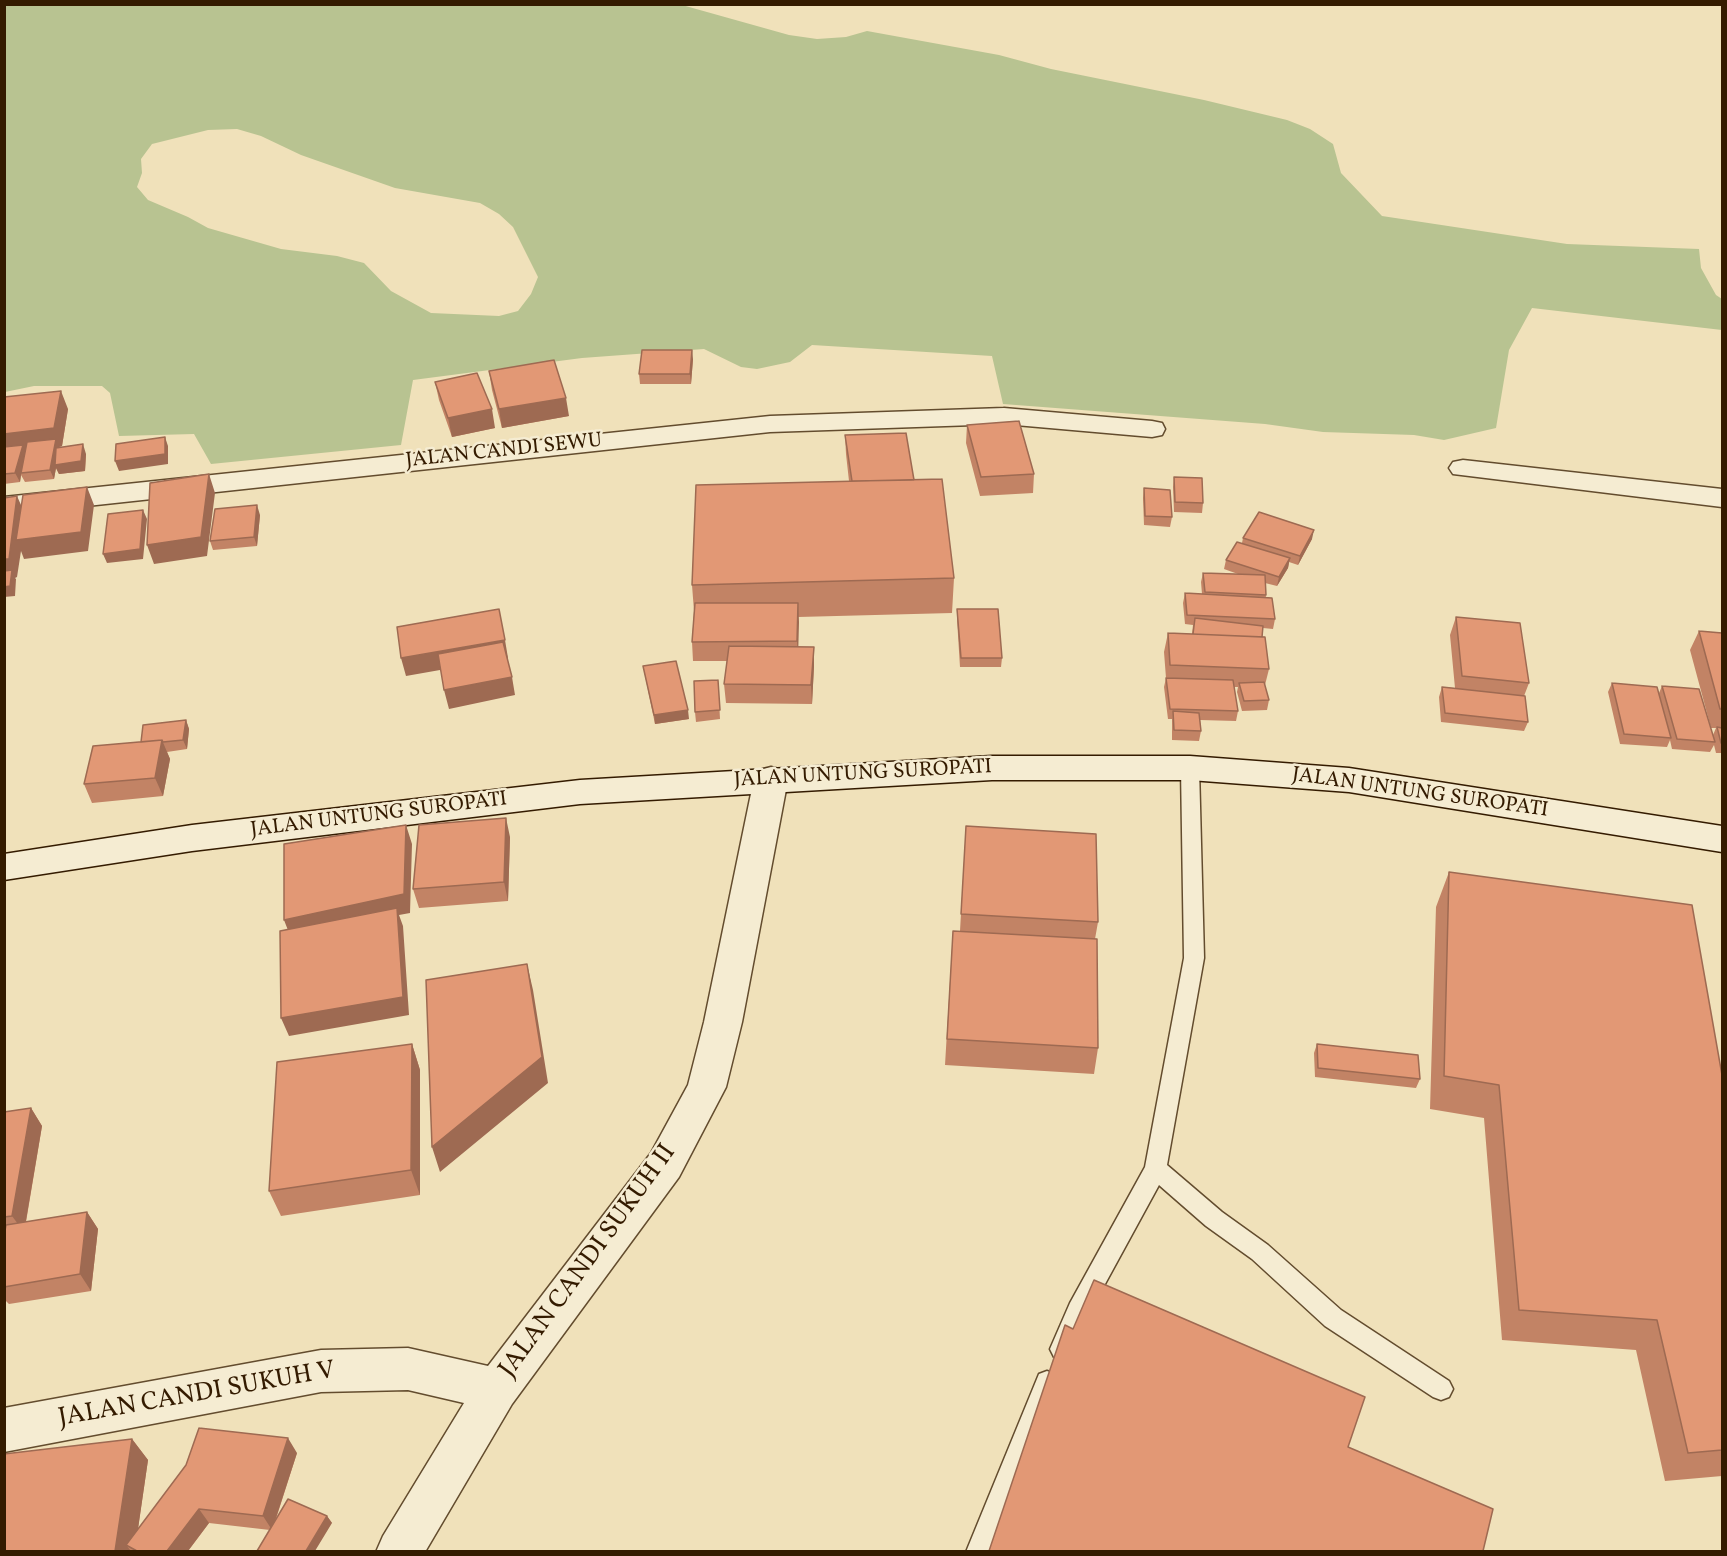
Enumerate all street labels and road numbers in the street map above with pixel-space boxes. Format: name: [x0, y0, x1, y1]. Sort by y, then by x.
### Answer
street label: JALAN CANDI SEWU: [404, 429, 604, 475]
street label: JALAN UNTUNG SUROPATI: [733, 756, 993, 794]
street label: JALAN UNTUNG SUROPATI: [1290, 764, 1550, 824]
street label: JALAN UNTUNG SUROPATI: [249, 788, 509, 844]
street label: JALAN CANDI SUKUH II: [494, 1139, 684, 1385]
street label: JALAN CANDI SUKUH V: [56, 1356, 338, 1436]

